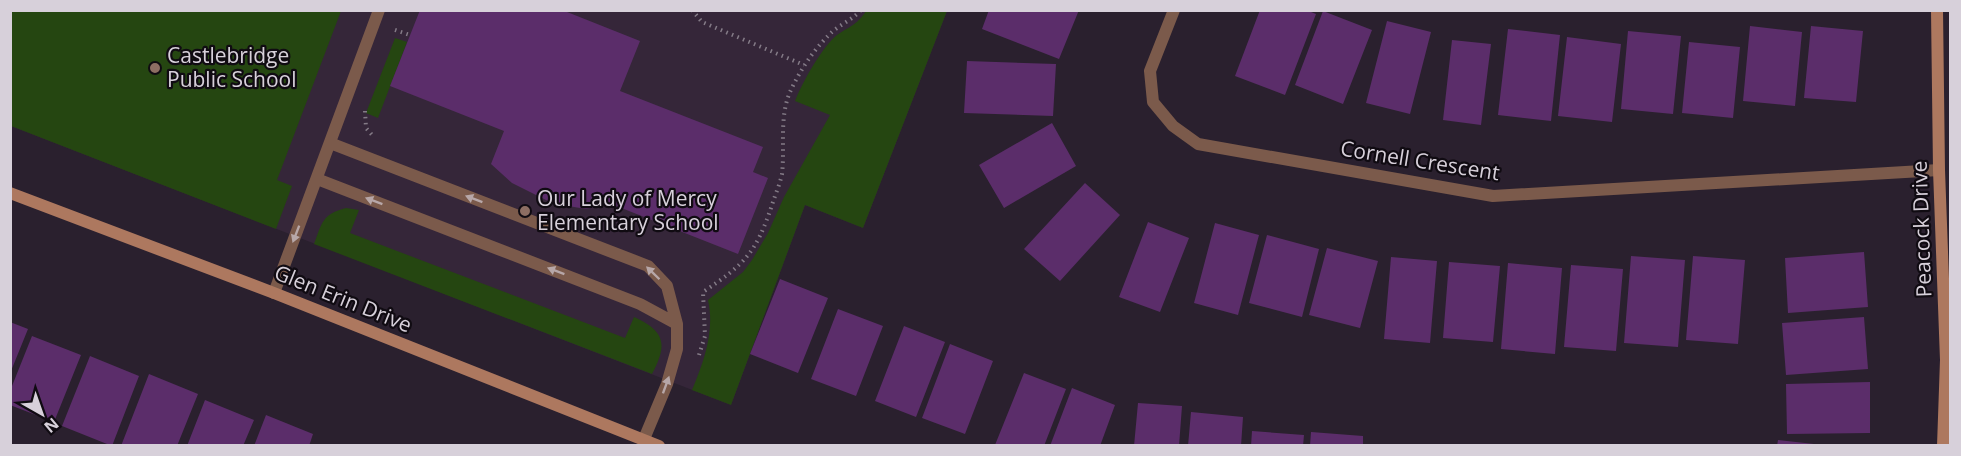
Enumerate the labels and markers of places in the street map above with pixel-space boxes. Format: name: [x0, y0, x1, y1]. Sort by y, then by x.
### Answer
place label: Castlebridge Public School: [167, 41, 297, 93]
marker: Castlebridge Public School: [148, 61, 162, 75]
place label: Our Lady of Mercy Elementary School: [537, 184, 719, 236]
marker: Our Lady of Mercy Elementary School: [518, 204, 532, 218]

